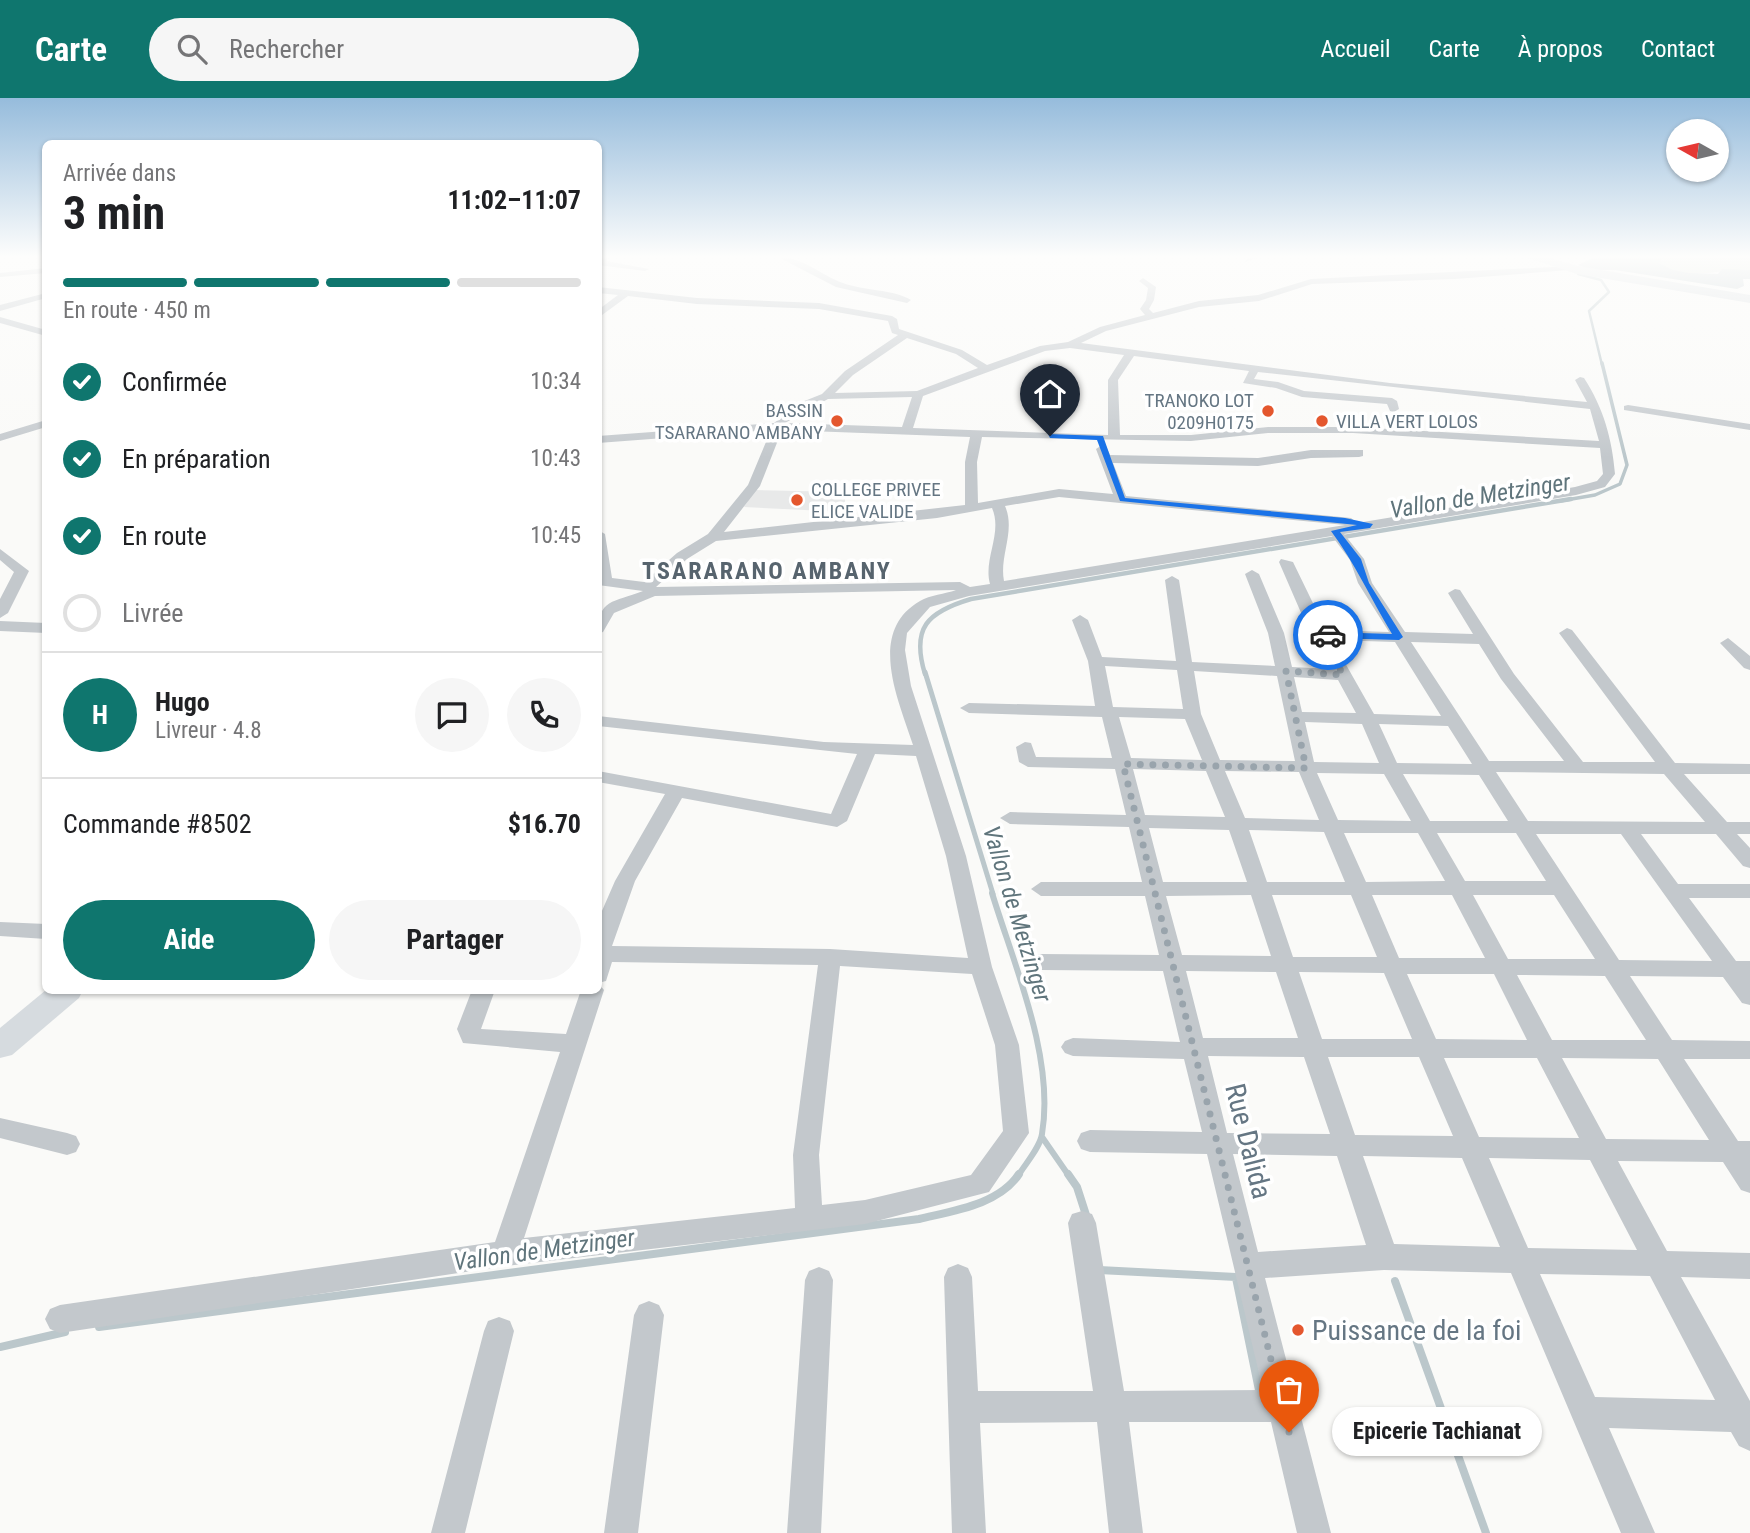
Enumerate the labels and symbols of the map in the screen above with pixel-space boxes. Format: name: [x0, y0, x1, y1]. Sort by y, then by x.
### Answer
north arrow: [1666, 119, 1729, 182]
pin: [1020, 364, 1080, 436]
place label: TRANOKO LOT 0209H0175: [1145, 389, 1254, 434]
place label: BASSIN TSARARANO AMBANY: [655, 399, 823, 444]
marker: TRANOKO LOT 0209H0175: [1260, 403, 1276, 419]
place label: VILLA VERT LOLOS: [1336, 410, 1478, 433]
marker: BASSIN TSARARANO AMBANY: [829, 413, 845, 429]
marker: VILLA VERT LOLOS: [1314, 413, 1330, 429]
water label: Vallon de Metzinger: [1388, 468, 1573, 524]
place label: COLLEGE PRIVEE ELICE VALIDE: [811, 478, 941, 523]
marker: COLLEGE PRIVEE ELICE VALIDE: [789, 492, 805, 508]
district label: TSARARANO AMBANY: [642, 557, 892, 585]
courier: [1293, 600, 1363, 670]
water label: Vallon de Metzinger: [977, 823, 1057, 1006]
street label: Rue Dalida: [1218, 1080, 1279, 1202]
water label: Vallon de Metzinger: [452, 1223, 637, 1277]
place label: Puissance de la foi: [1312, 1314, 1522, 1347]
marker: Puissance de la foi: [1290, 1322, 1306, 1338]
pin: [1259, 1360, 1319, 1432]
callout: Epicerie Tachianat: [1331, 1408, 1541, 1456]

